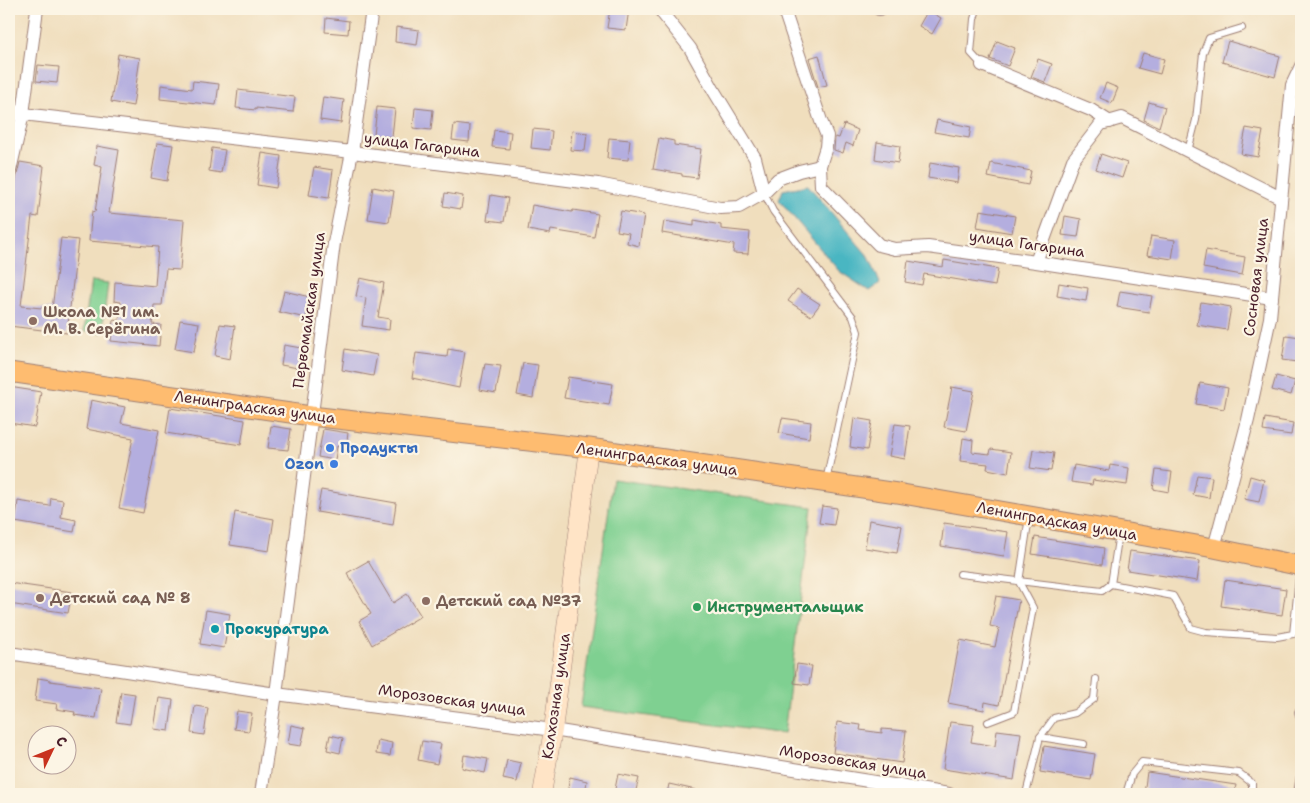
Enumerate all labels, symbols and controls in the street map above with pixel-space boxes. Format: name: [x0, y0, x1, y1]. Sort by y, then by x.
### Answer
street label: улица Гагарина: [363, 128, 482, 162]
street label: Сосновая улица: [1239, 216, 1273, 337]
street label: улица Гагарина: [968, 226, 1087, 262]
street label: Первомайская улица: [288, 230, 330, 389]
place label: Школа №1 им. М. В. Серёгина: [43, 302, 161, 339]
marker: Школа №1 им. М. В. Серёгина: [27, 315, 39, 327]
street label: Ленинградская улица: [173, 386, 338, 428]
place label: Продукты: [340, 438, 418, 458]
street label: Ленинградская улица: [575, 438, 740, 480]
marker: Продукты: [324, 442, 336, 454]
place label: Ozon: [284, 454, 324, 474]
marker: Ozon: [328, 458, 340, 470]
street label: Ленинградская улица: [975, 497, 1139, 545]
place label: Детский сад № 8: [50, 588, 191, 608]
place label: Детский сад №37: [436, 591, 582, 611]
marker: Детский сад № 8: [34, 592, 46, 604]
marker: Детский сад №37: [420, 595, 432, 607]
place label: Инструментальщик: [707, 597, 864, 617]
marker: Инструментальщик: [691, 601, 703, 613]
place label: Прокуратура: [225, 619, 330, 639]
marker: Прокуратура: [209, 623, 221, 635]
street label: Колхозная улица: [537, 631, 575, 760]
street label: Морозовская улица: [377, 680, 528, 720]
north arrow: [28, 726, 78, 776]
text: С: [52, 732, 71, 750]
street label: Морозовская улица: [778, 741, 929, 784]

